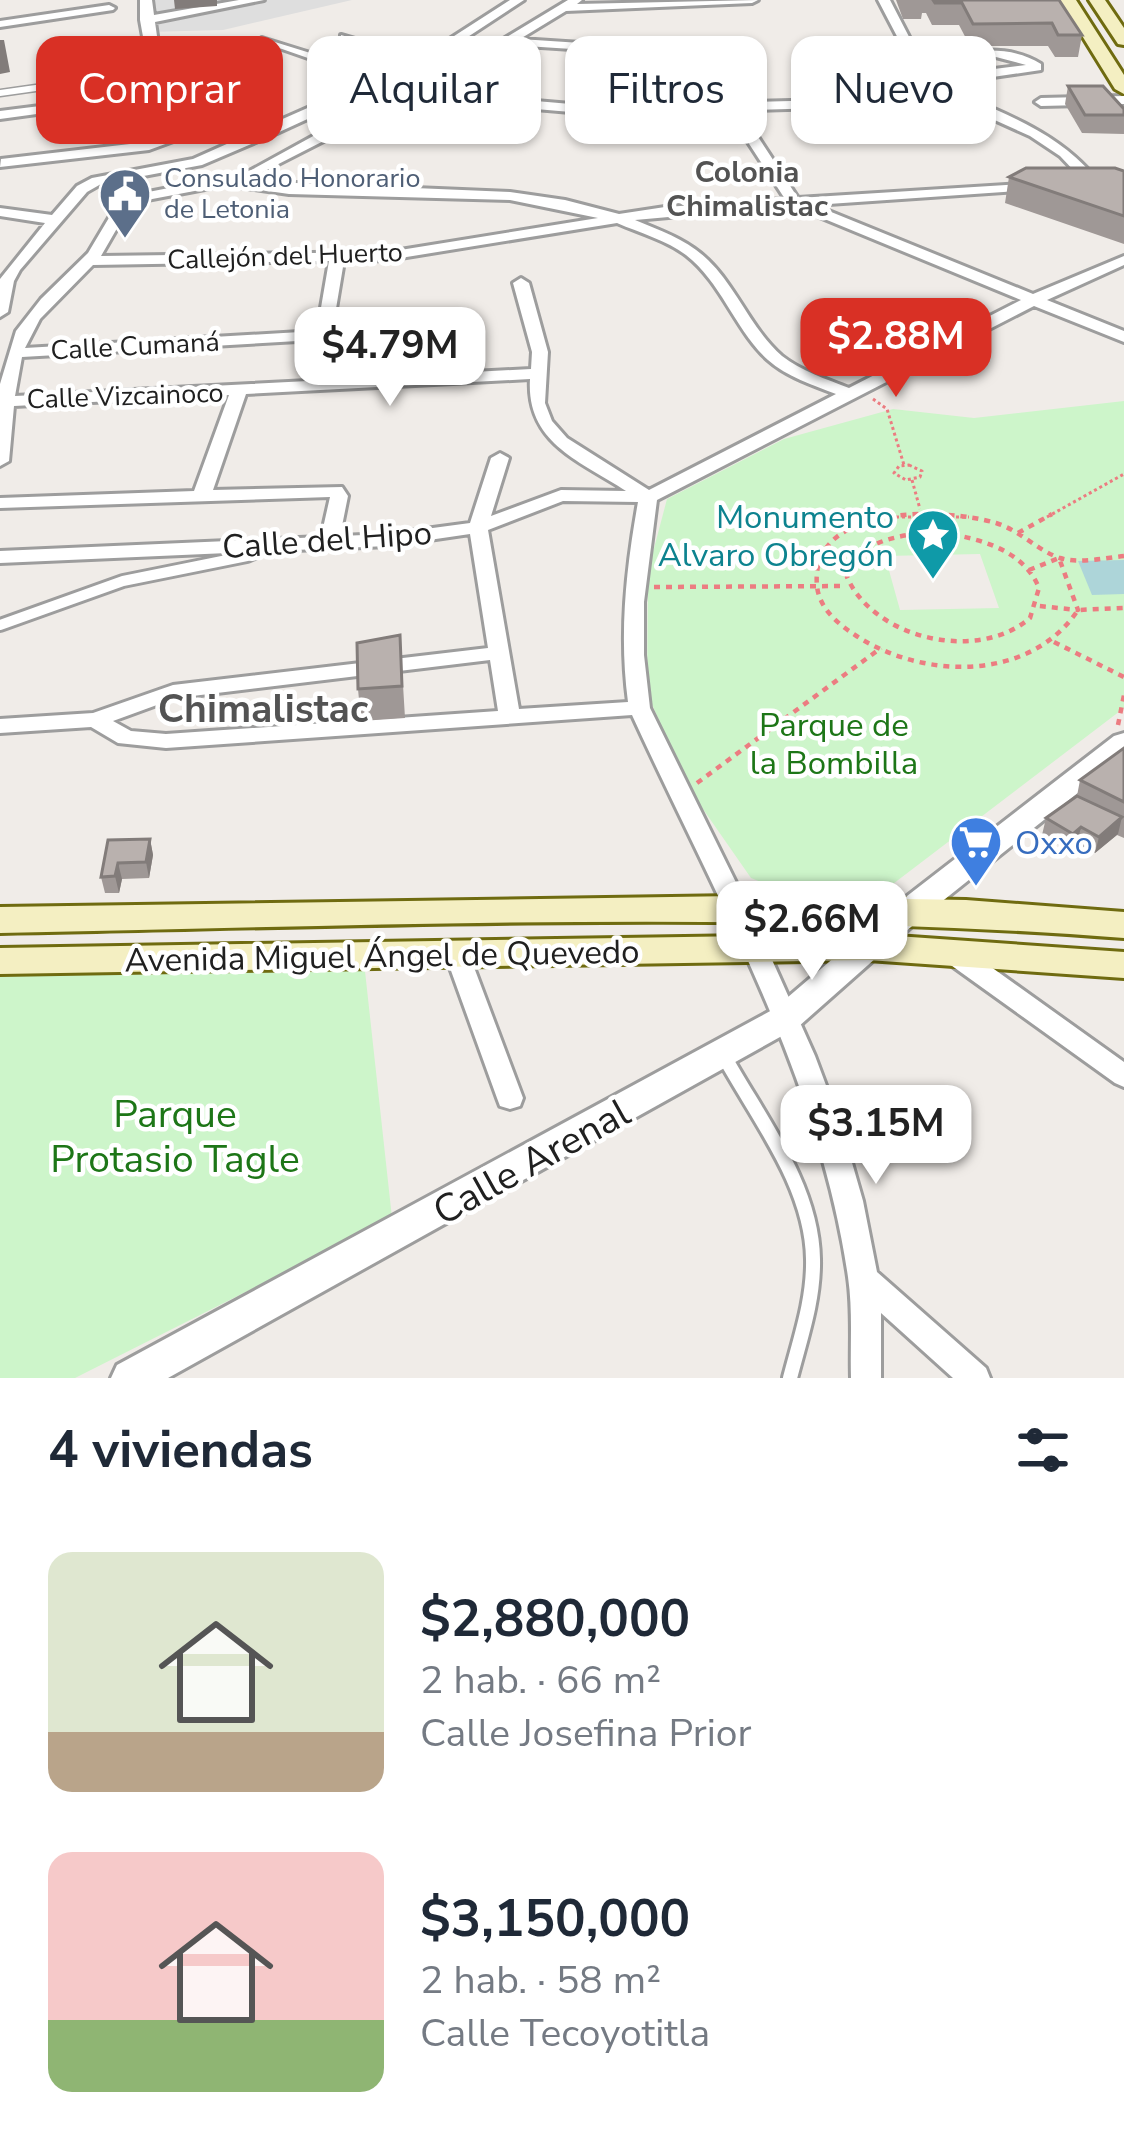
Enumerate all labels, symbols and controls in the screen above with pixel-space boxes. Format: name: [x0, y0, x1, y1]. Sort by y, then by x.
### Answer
chip: Comprar: [36, 36, 283, 144]
chip: Alquilar: [307, 36, 541, 144]
chip: Filtros: [565, 36, 767, 144]
chip: Nuevo: [791, 36, 996, 144]
district label: Colonia Chimalistac: [666, 152, 828, 227]
place label: Consulado Honorario de Letonia: [164, 160, 420, 228]
public building icon: Consulado Honorario de Letonia: [97, 166, 153, 240]
street label: Callejón del Huerto: [167, 234, 403, 279]
pin: $2.88M: [798, 298, 994, 400]
pin: $4.79M: [292, 307, 488, 409]
text: $2.88M: [827, 310, 965, 363]
text: $4.79M: [321, 319, 459, 372]
street label: Calle Cumaná: [50, 324, 221, 369]
street label: Calle Vizcainoco: [26, 375, 224, 418]
place label: Monumento Alvaro Obregón: [658, 495, 894, 578]
place icon: Monumento Alvaro Obregón: [905, 507, 961, 581]
street label: Calle del Hipo: [221, 511, 433, 570]
district label: Chimalistac: [158, 683, 368, 736]
park label: Parque de la Bombilla: [750, 703, 918, 786]
supermarket icon: Oxxo: [948, 814, 1004, 888]
place label: Oxxo: [1015, 821, 1093, 866]
pin: $2.66M: [714, 881, 910, 983]
text: $2.66M: [743, 893, 881, 946]
street label: Avenida Miguel Ángel de Quevedo: [124, 930, 640, 983]
pin: $3.15M: [778, 1085, 974, 1187]
street label: Calle Arenal: [424, 1086, 640, 1238]
park label: Parque Protasio Tagle: [50, 1088, 300, 1186]
text: $3.15M: [807, 1097, 945, 1150]
text: 4 viviendas: [48, 1415, 313, 1485]
icon: filters: [1010, 1417, 1076, 1483]
text: $2,880,000: [420, 1584, 690, 1654]
icon: home: [144, 1600, 288, 1744]
text: 2 hab. · 66 m²: [420, 1654, 661, 1707]
text: Calle Josefina Prior: [420, 1707, 751, 1760]
text: $3,150,000: [420, 1884, 690, 1954]
icon: home: [144, 1900, 288, 2044]
text: 2 hab. · 58 m²: [420, 1954, 661, 2007]
text: Calle Tecoyotitla: [420, 2007, 710, 2060]

